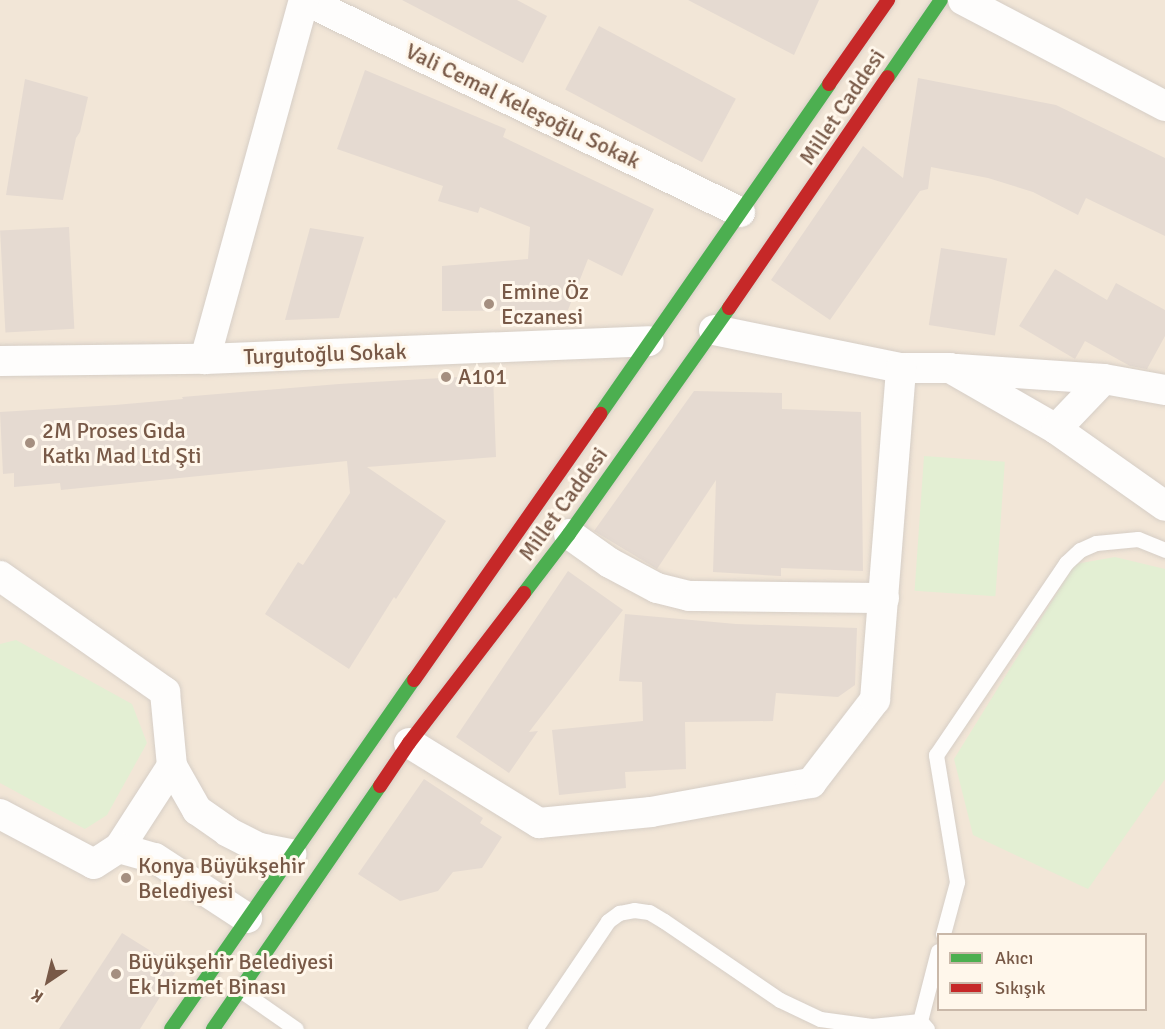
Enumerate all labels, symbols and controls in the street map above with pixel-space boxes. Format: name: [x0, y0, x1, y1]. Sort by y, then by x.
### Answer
street label: Vali Cemal Keleşoğlu Sokak: [401, 38, 645, 174]
street label: Millet Caddesi: [794, 44, 890, 170]
place label: Emine Öz Eczanesi: [501, 278, 589, 330]
marker: Emine Öz Eczanesi: [482, 297, 496, 311]
street label: Turgutoğlu Sokak: [243, 338, 407, 370]
place label: A101: [458, 364, 507, 390]
marker: A101: [439, 370, 453, 384]
place label: 2M Proses Gıda Katkı Mad Ltd Şti: [42, 417, 202, 469]
marker: 2M Proses Gıda Katkı Mad Ltd Şti: [23, 436, 37, 450]
street label: Millet Caddesi: [513, 442, 613, 566]
place label: Konya Büyükşehir Belediyesi: [138, 852, 305, 903]
marker: Konya Büyükşehir Belediyesi: [119, 871, 133, 885]
legend: [937, 933, 1147, 1011]
text: Akıcı: [995, 947, 1033, 969]
place label: Büyükşehir Belediyesi Ek Hizmet Binası: [128, 948, 334, 999]
north arrow: [18, 951, 78, 1011]
marker: Büyükşehir Belediyesi Ek Hizmet Binası: [109, 967, 123, 981]
text: Sıkışık: [995, 977, 1045, 999]
text: K: [28, 985, 47, 1007]

